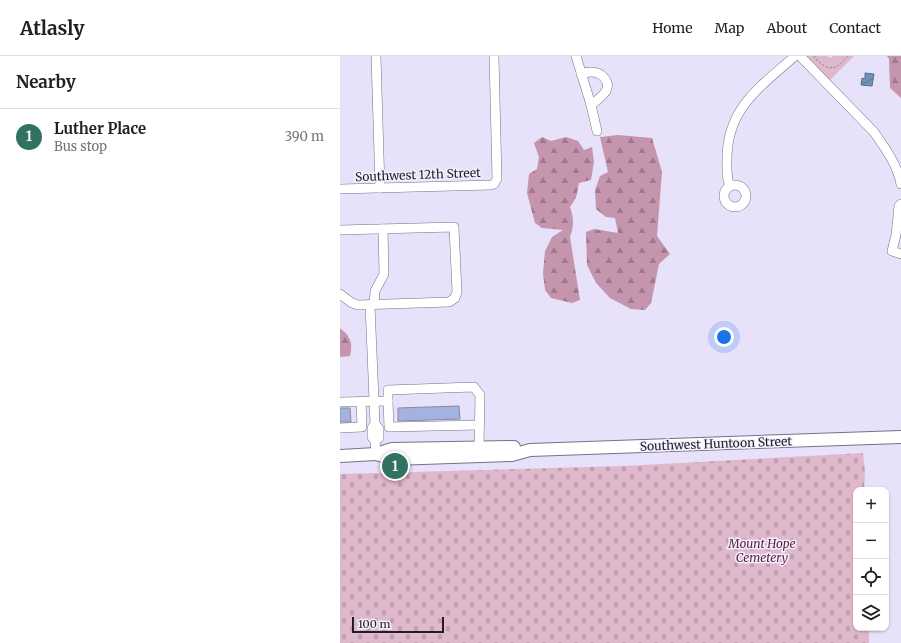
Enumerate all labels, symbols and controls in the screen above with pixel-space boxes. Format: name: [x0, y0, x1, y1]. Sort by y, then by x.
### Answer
text: Atlasly: [20, 16, 84, 40]
text: Home: [652, 19, 693, 37]
text: Map: [715, 19, 744, 37]
text: About: [766, 19, 807, 37]
text: Contact: [829, 19, 881, 37]
text: Nearby: [16, 71, 76, 93]
text: Luther Place: [54, 119, 146, 138]
text: 1: [26, 128, 32, 145]
text: 390 m: [285, 128, 324, 145]
text: Bus stop: [54, 138, 107, 155]
street label: Southwest 12th Street: [355, 165, 481, 184]
your location: [714, 327, 734, 347]
street label: Southwest Huntoon Street: [640, 433, 793, 454]
pin: 1: [382, 451, 408, 481]
map controls: [853, 487, 889, 631]
button: +: [853, 487, 889, 523]
button: −: [853, 523, 889, 559]
park label: Mount Hope Cemetery: [727, 536, 796, 565]
button: locate: [853, 559, 889, 595]
button: layers: [853, 595, 889, 631]
scale bar: [352, 615, 444, 634]
text: 100 m: [358, 617, 390, 631]

